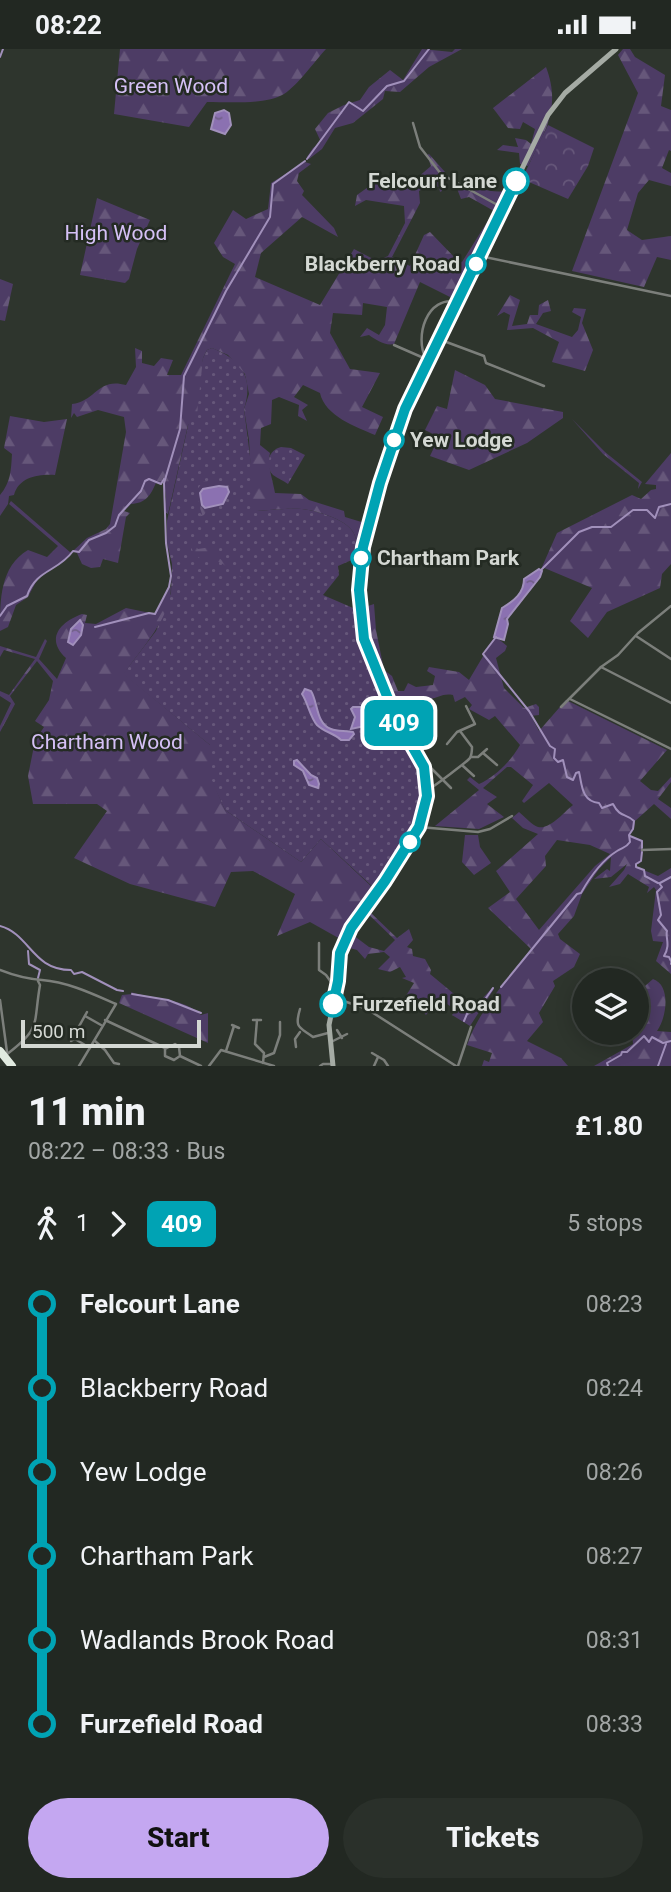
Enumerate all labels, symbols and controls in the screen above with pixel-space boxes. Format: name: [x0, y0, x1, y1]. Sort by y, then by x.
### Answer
text: 08:22: [35, 10, 102, 40]
park label: Green Wood: [114, 74, 228, 98]
marker: Felcourt Lane: [503, 168, 529, 194]
place label: Felcourt Lane: [368, 169, 497, 193]
park label: High Wood: [65, 221, 167, 245]
place label: Blackberry Road: [305, 252, 460, 276]
marker: Blackberry Road: [466, 254, 486, 274]
place label: Yew Lodge: [410, 428, 513, 452]
marker: Yew Lodge: [384, 430, 404, 450]
place label: Chartham Park: [377, 546, 520, 570]
marker: Chartham Park: [351, 548, 371, 568]
line badge: 409: [359, 700, 439, 746]
text: 409: [378, 709, 420, 737]
park label: Chartham Wood: [31, 730, 183, 754]
unlabelled marker: [400, 832, 420, 852]
map controls: [572, 968, 649, 1045]
button: layers: [572, 968, 649, 1045]
marker: Furzefield Road: [320, 991, 346, 1017]
place label: Furzefield Road: [352, 992, 500, 1016]
scale bar: [21, 1017, 201, 1049]
text: 500 m: [32, 1020, 85, 1043]
text: 11 min: [28, 1090, 146, 1134]
text: £1.80: [575, 1111, 643, 1141]
text: 08:22 – 08:33 · Bus: [28, 1138, 225, 1165]
icon: walk: [28, 1205, 66, 1243]
icon: forward: [99, 1205, 137, 1243]
text: 1: [76, 1210, 89, 1237]
text: 409: [161, 1210, 202, 1238]
text: 5 stops: [567, 1210, 643, 1237]
text: Felcourt Lane: [80, 1289, 240, 1319]
text: 08:23: [586, 1291, 643, 1318]
text: Blackberry Road: [80, 1373, 268, 1403]
text: 08:24: [586, 1375, 643, 1402]
text: Yew Lodge: [80, 1457, 206, 1487]
text: 08:26: [586, 1459, 643, 1486]
text: Chartham Park: [80, 1541, 253, 1571]
text: 08:27: [586, 1543, 643, 1570]
text: Wadlands Brook Road: [80, 1625, 335, 1655]
text: 08:31: [586, 1627, 643, 1654]
text: Furzefield Road: [80, 1709, 263, 1739]
text: 08:33: [586, 1711, 643, 1738]
button: Start: [28, 1798, 329, 1878]
button: Tickets: [343, 1798, 643, 1878]

